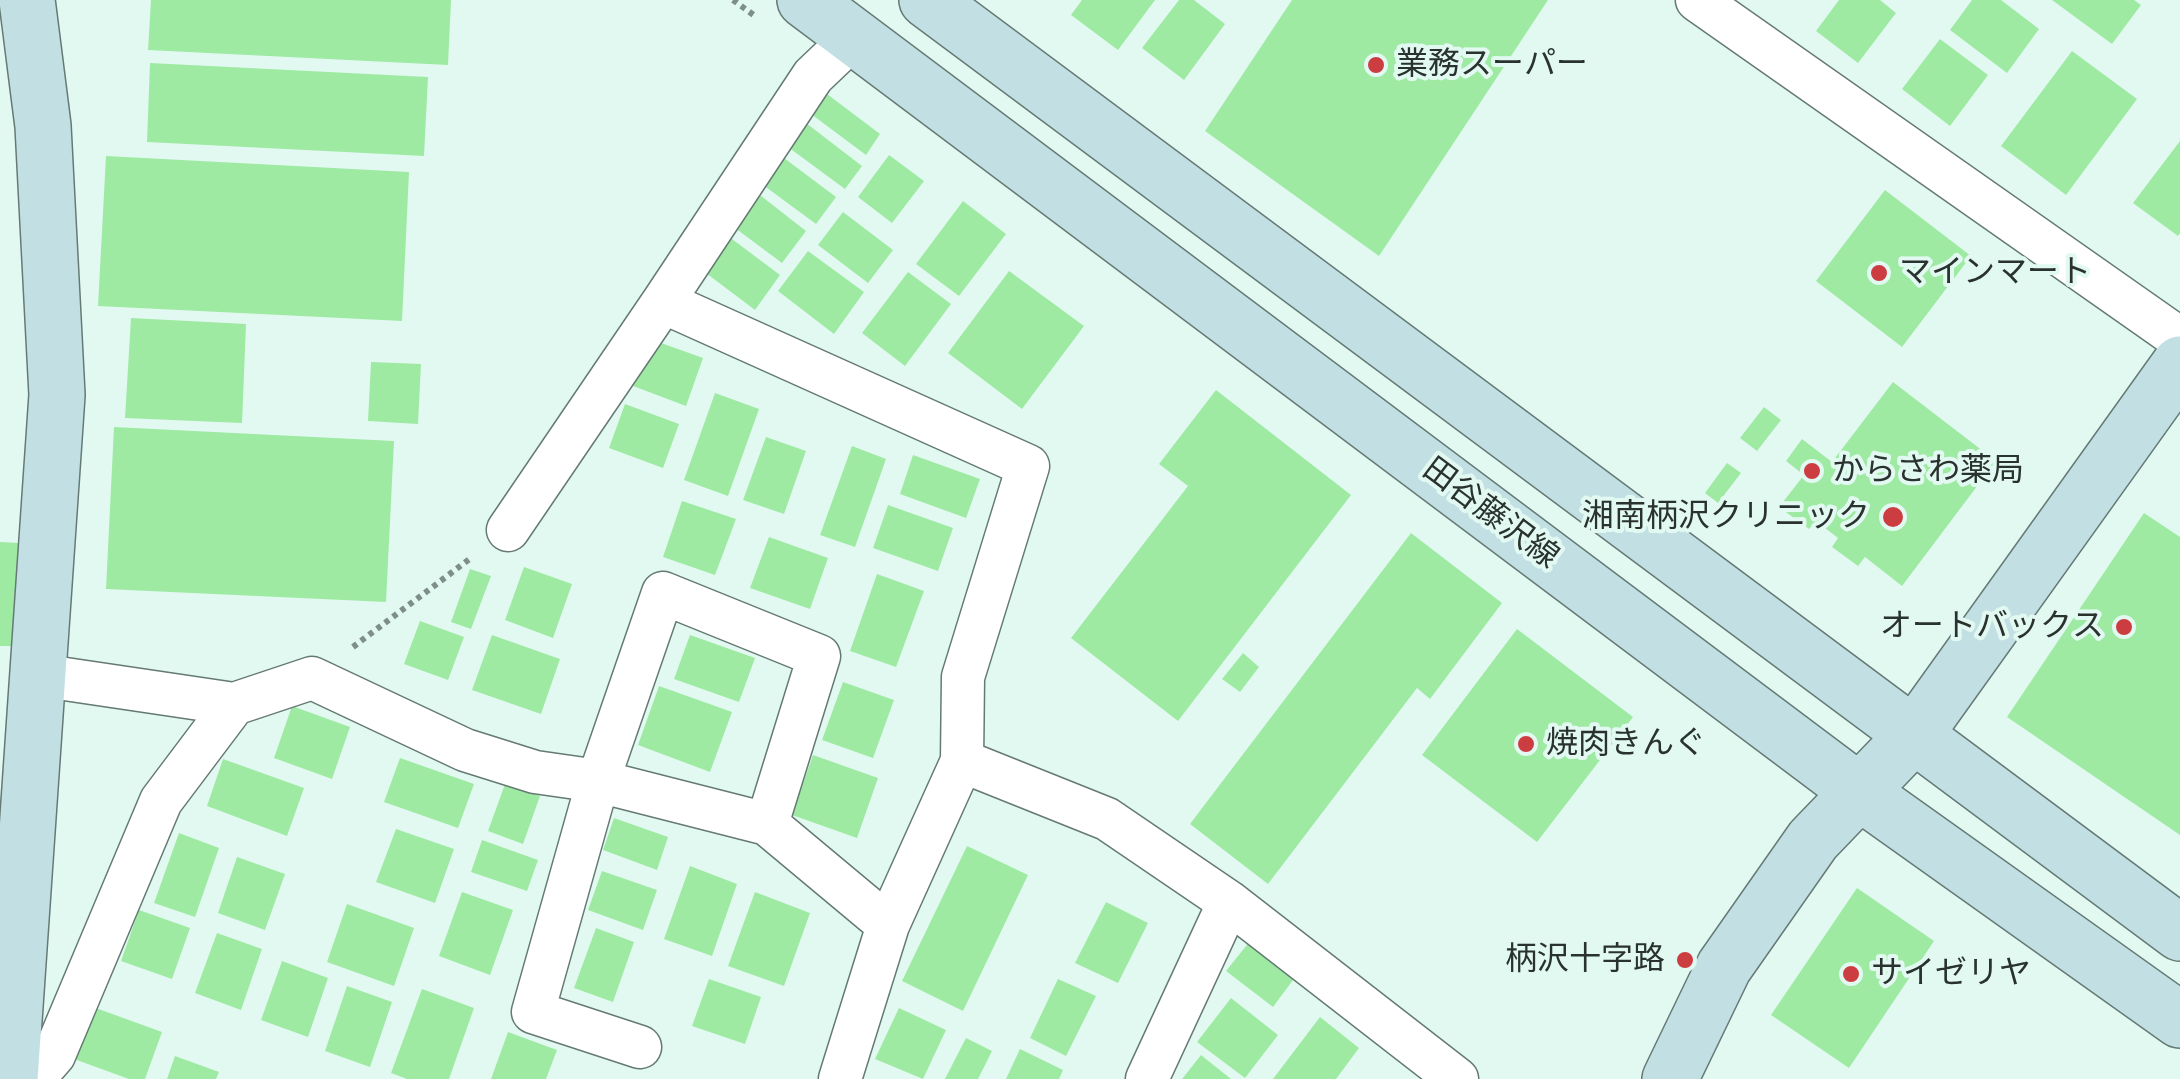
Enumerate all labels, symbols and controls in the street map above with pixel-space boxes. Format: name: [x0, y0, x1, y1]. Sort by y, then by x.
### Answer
place label: 業務スーパー: [1396, 46, 1588, 84]
marker: 業務スーパー: [1365, 54, 1387, 76]
place label: マインマート: [1899, 254, 2091, 292]
marker: マインマート: [1868, 262, 1890, 284]
street label: 田谷藤沢線: [1415, 451, 1565, 577]
place label: からさわ薬局: [1832, 452, 2024, 490]
marker: からさわ薬局: [1801, 460, 1823, 482]
place label: 湘南柄沢クリニック: [1582, 498, 1870, 536]
marker: 湘南柄沢クリニック: [1880, 504, 1906, 530]
place label: オートバックス: [1880, 608, 2104, 646]
marker: オートバックス: [2113, 616, 2135, 638]
place label: 焼肉きんぐ: [1546, 725, 1706, 763]
marker: 焼肉きんぐ: [1515, 733, 1537, 755]
place label: 柄沢十字路: [1505, 941, 1665, 979]
marker: 柄沢十字路: [1674, 949, 1696, 971]
place label: サイゼリヤ: [1871, 955, 2031, 993]
marker: サイゼリヤ: [1840, 963, 1862, 985]

